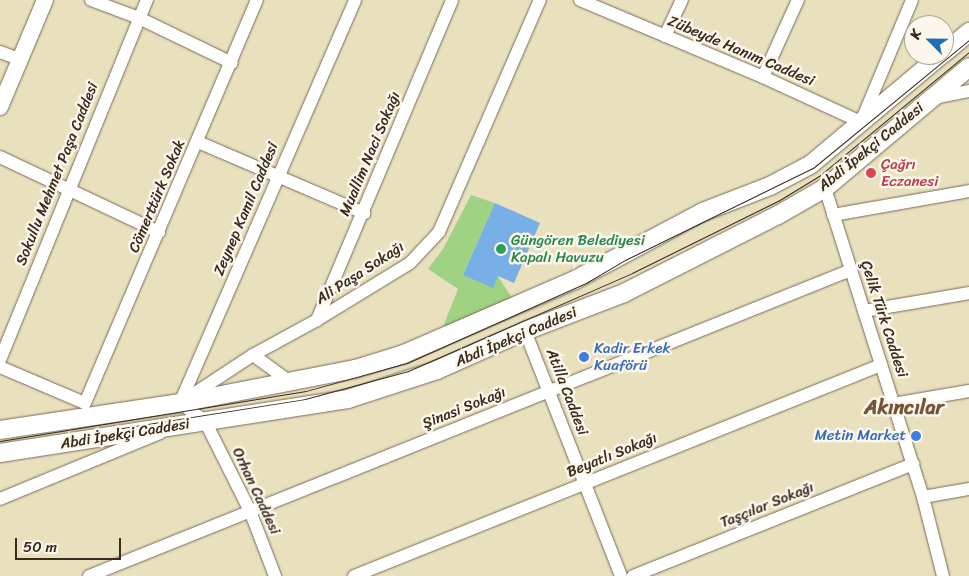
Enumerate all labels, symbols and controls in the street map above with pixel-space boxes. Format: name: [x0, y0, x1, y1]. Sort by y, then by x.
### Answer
street label: Zübeyde Hanım Caddesi: [665, 12, 817, 90]
north arrow: [904, 15, 954, 65]
text: K: [902, 26, 929, 43]
street label: Sokullu Mehmet Paşa Caddesi: [12, 80, 102, 268]
street label: Muallim Naci Sokağı: [336, 89, 404, 219]
street label: Abdi İpekçi Caddesi: [815, 99, 927, 195]
street label: Cömerttürk Sokak: [125, 137, 189, 255]
street label: Zeynep Kamil Caddesi: [210, 140, 282, 278]
place label: Çağrı Eczanesi: [881, 155, 938, 190]
marker: Çağrı Eczanesi: [865, 167, 877, 179]
place label: Güngören Belediyesi Kapalı Havuzu: [511, 231, 645, 266]
street label: Ali Paşa Sokağı: [313, 238, 407, 308]
marker: Güngören Belediyesi Kapalı Havuzu: [495, 243, 507, 255]
street label: Çelik Türk Caddesi: [857, 259, 911, 379]
street label: Abdi İpekçi Caddesi: [453, 303, 579, 371]
place label: Kadir Erkek Kuaförü: [594, 339, 671, 374]
street label: Atilla Caddesi: [542, 346, 592, 438]
marker: Kadir Erkek Kuaförü: [578, 351, 590, 363]
street label: Şinasi Sokağı: [420, 383, 508, 433]
district label: Akıncılar: [864, 395, 944, 419]
street label: Abdi İpekçi Caddesi: [60, 415, 190, 453]
place label: Metin Market: [816, 427, 906, 445]
street label: Beyatlı Sokağı: [564, 429, 660, 481]
marker: Metin Market: [910, 430, 922, 442]
street label: Orhan Caddesi: [228, 445, 284, 537]
street label: Taşçılar Sokağı: [718, 478, 816, 532]
scale bar: [18, 528, 124, 560]
text: 50 m: [23, 534, 57, 560]

